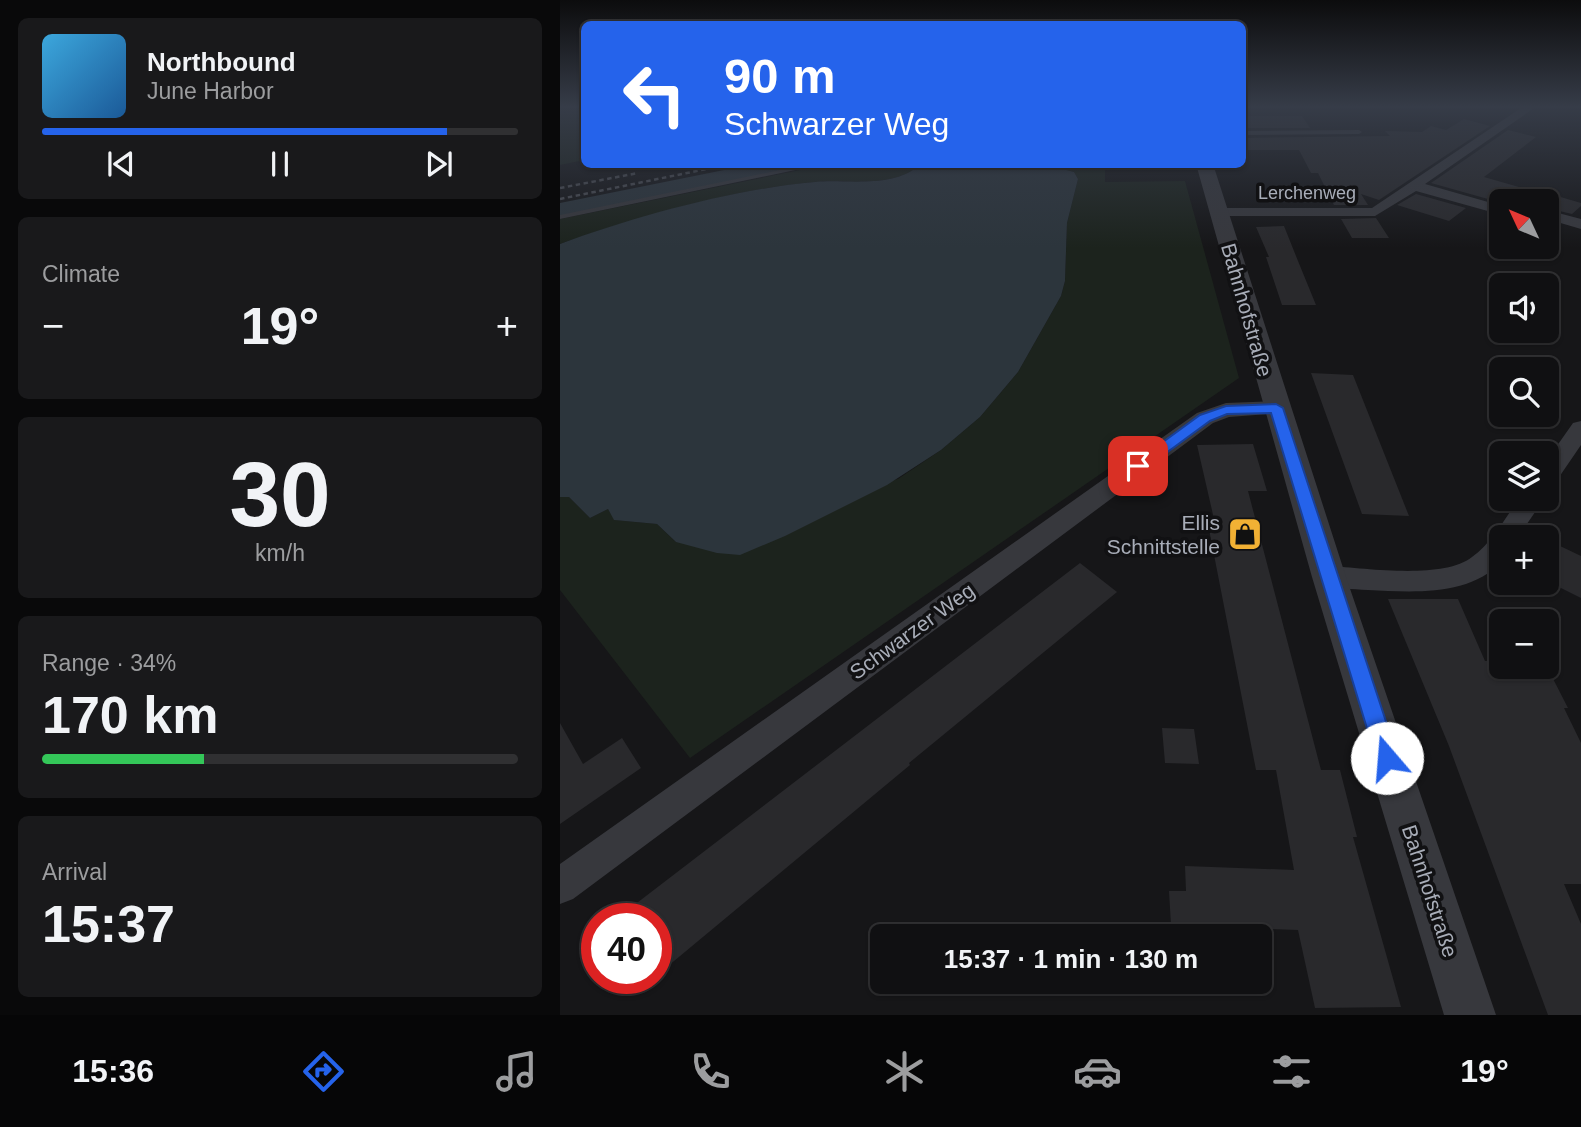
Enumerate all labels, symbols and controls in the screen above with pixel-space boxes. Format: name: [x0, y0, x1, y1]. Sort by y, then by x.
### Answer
text: Northbound: [147, 47, 296, 77]
icon: left: [609, 49, 700, 140]
text: 90 m: [724, 49, 836, 103]
text: June Harbor: [147, 78, 274, 104]
text: Schwarzer Weg: [724, 106, 949, 142]
icon: previous: [102, 145, 140, 183]
icon: pause: [261, 145, 299, 183]
icon: next: [420, 145, 458, 183]
street label: Lerchenweg: [1258, 183, 1356, 203]
north arrow: [1489, 189, 1559, 259]
map controls: [1489, 189, 1559, 679]
street label: Bahnhofstraße: [1217, 241, 1277, 379]
text: Climate: [42, 261, 120, 287]
button: sound: [1489, 273, 1559, 343]
text: 19°: [241, 297, 319, 355]
text: −: [42, 305, 64, 347]
text: +: [496, 305, 518, 347]
button: search: [1489, 357, 1559, 427]
pin: [1108, 436, 1168, 496]
button: layers: [1489, 441, 1559, 511]
text: 30: [229, 444, 331, 545]
icon: arrive: [1119, 447, 1157, 485]
place label: Ellis Schnittstelle: [1107, 511, 1220, 558]
shop icon: Ellis Schnittstelle: [1226, 515, 1264, 553]
button: +: [1489, 525, 1559, 595]
text: km/h: [255, 540, 305, 566]
street label: Schwarzer Weg: [845, 578, 979, 684]
button: −: [1489, 609, 1559, 679]
text: Range · 34%: [42, 650, 176, 676]
text: 170 km: [42, 686, 218, 744]
position arrow: [1350, 721, 1424, 795]
street label: Bahnhofstraße: [1398, 822, 1462, 960]
text: Arrival: [42, 859, 107, 885]
text: 15:37: [42, 895, 175, 953]
speed limit sign: 40: [581, 903, 672, 994]
text: 15:37 · 1 min · 130 m: [944, 944, 1198, 974]
icon: directions: [299, 1047, 348, 1096]
icon: music: [492, 1047, 541, 1096]
icon: phone: [686, 1047, 735, 1096]
icon: climate: [880, 1047, 929, 1096]
icon: car: [1073, 1047, 1122, 1096]
icon: filters: [1267, 1047, 1316, 1096]
text: 15:36: [72, 1053, 154, 1089]
text: 19°: [1460, 1053, 1509, 1089]

